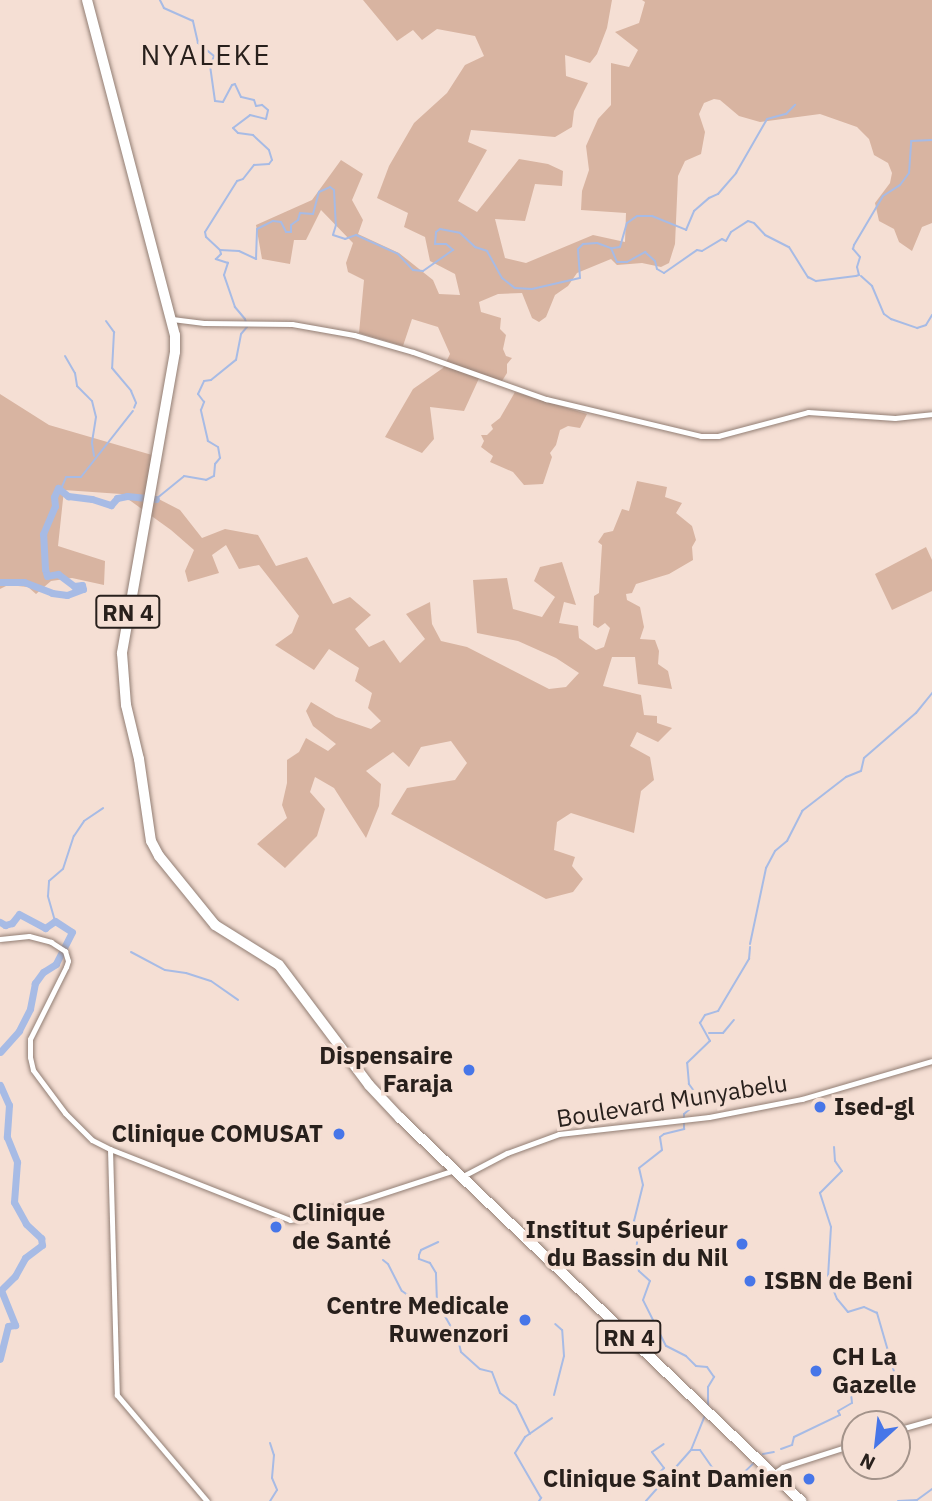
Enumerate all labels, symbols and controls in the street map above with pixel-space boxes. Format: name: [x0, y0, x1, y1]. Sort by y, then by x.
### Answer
district label: NYALEKE: [141, 38, 271, 72]
road number: RN 4: [95, 592, 161, 632]
place label: Dispensaire Faraja: [319, 1042, 453, 1098]
marker: Dispensaire Faraja: [459, 1060, 479, 1080]
street label: Boulevard Munyabelu: [555, 1069, 789, 1133]
place label: Ised-gl: [834, 1093, 915, 1121]
marker: Ised-gl: [812, 1099, 828, 1115]
place label: Clinique COMUSAT: [111, 1120, 323, 1148]
marker: Clinique COMUSAT: [329, 1124, 349, 1144]
place label: Clinique de Santé: [292, 1199, 391, 1255]
place label: Institut Supérieur du Bassin du Nil: [526, 1216, 728, 1272]
marker: Clinique de Santé: [266, 1217, 286, 1237]
marker: Institut Supérieur du Bassin du Nil: [734, 1236, 750, 1252]
place label: ISBN de Beni: [764, 1267, 913, 1295]
marker: ISBN de Beni: [742, 1273, 758, 1289]
place label: Centre Medicale Ruwenzori: [326, 1292, 509, 1348]
marker: Centre Medicale Ruwenzori: [515, 1310, 535, 1330]
road number: RN 4: [596, 1318, 662, 1356]
place label: CH La Gazelle: [832, 1343, 916, 1399]
marker: CH La Gazelle: [806, 1361, 826, 1381]
north arrow: [841, 1410, 911, 1480]
text: N: [856, 1448, 879, 1476]
place label: Clinique Saint Damien: [543, 1465, 793, 1493]
marker: Clinique Saint Damien: [799, 1469, 819, 1489]

